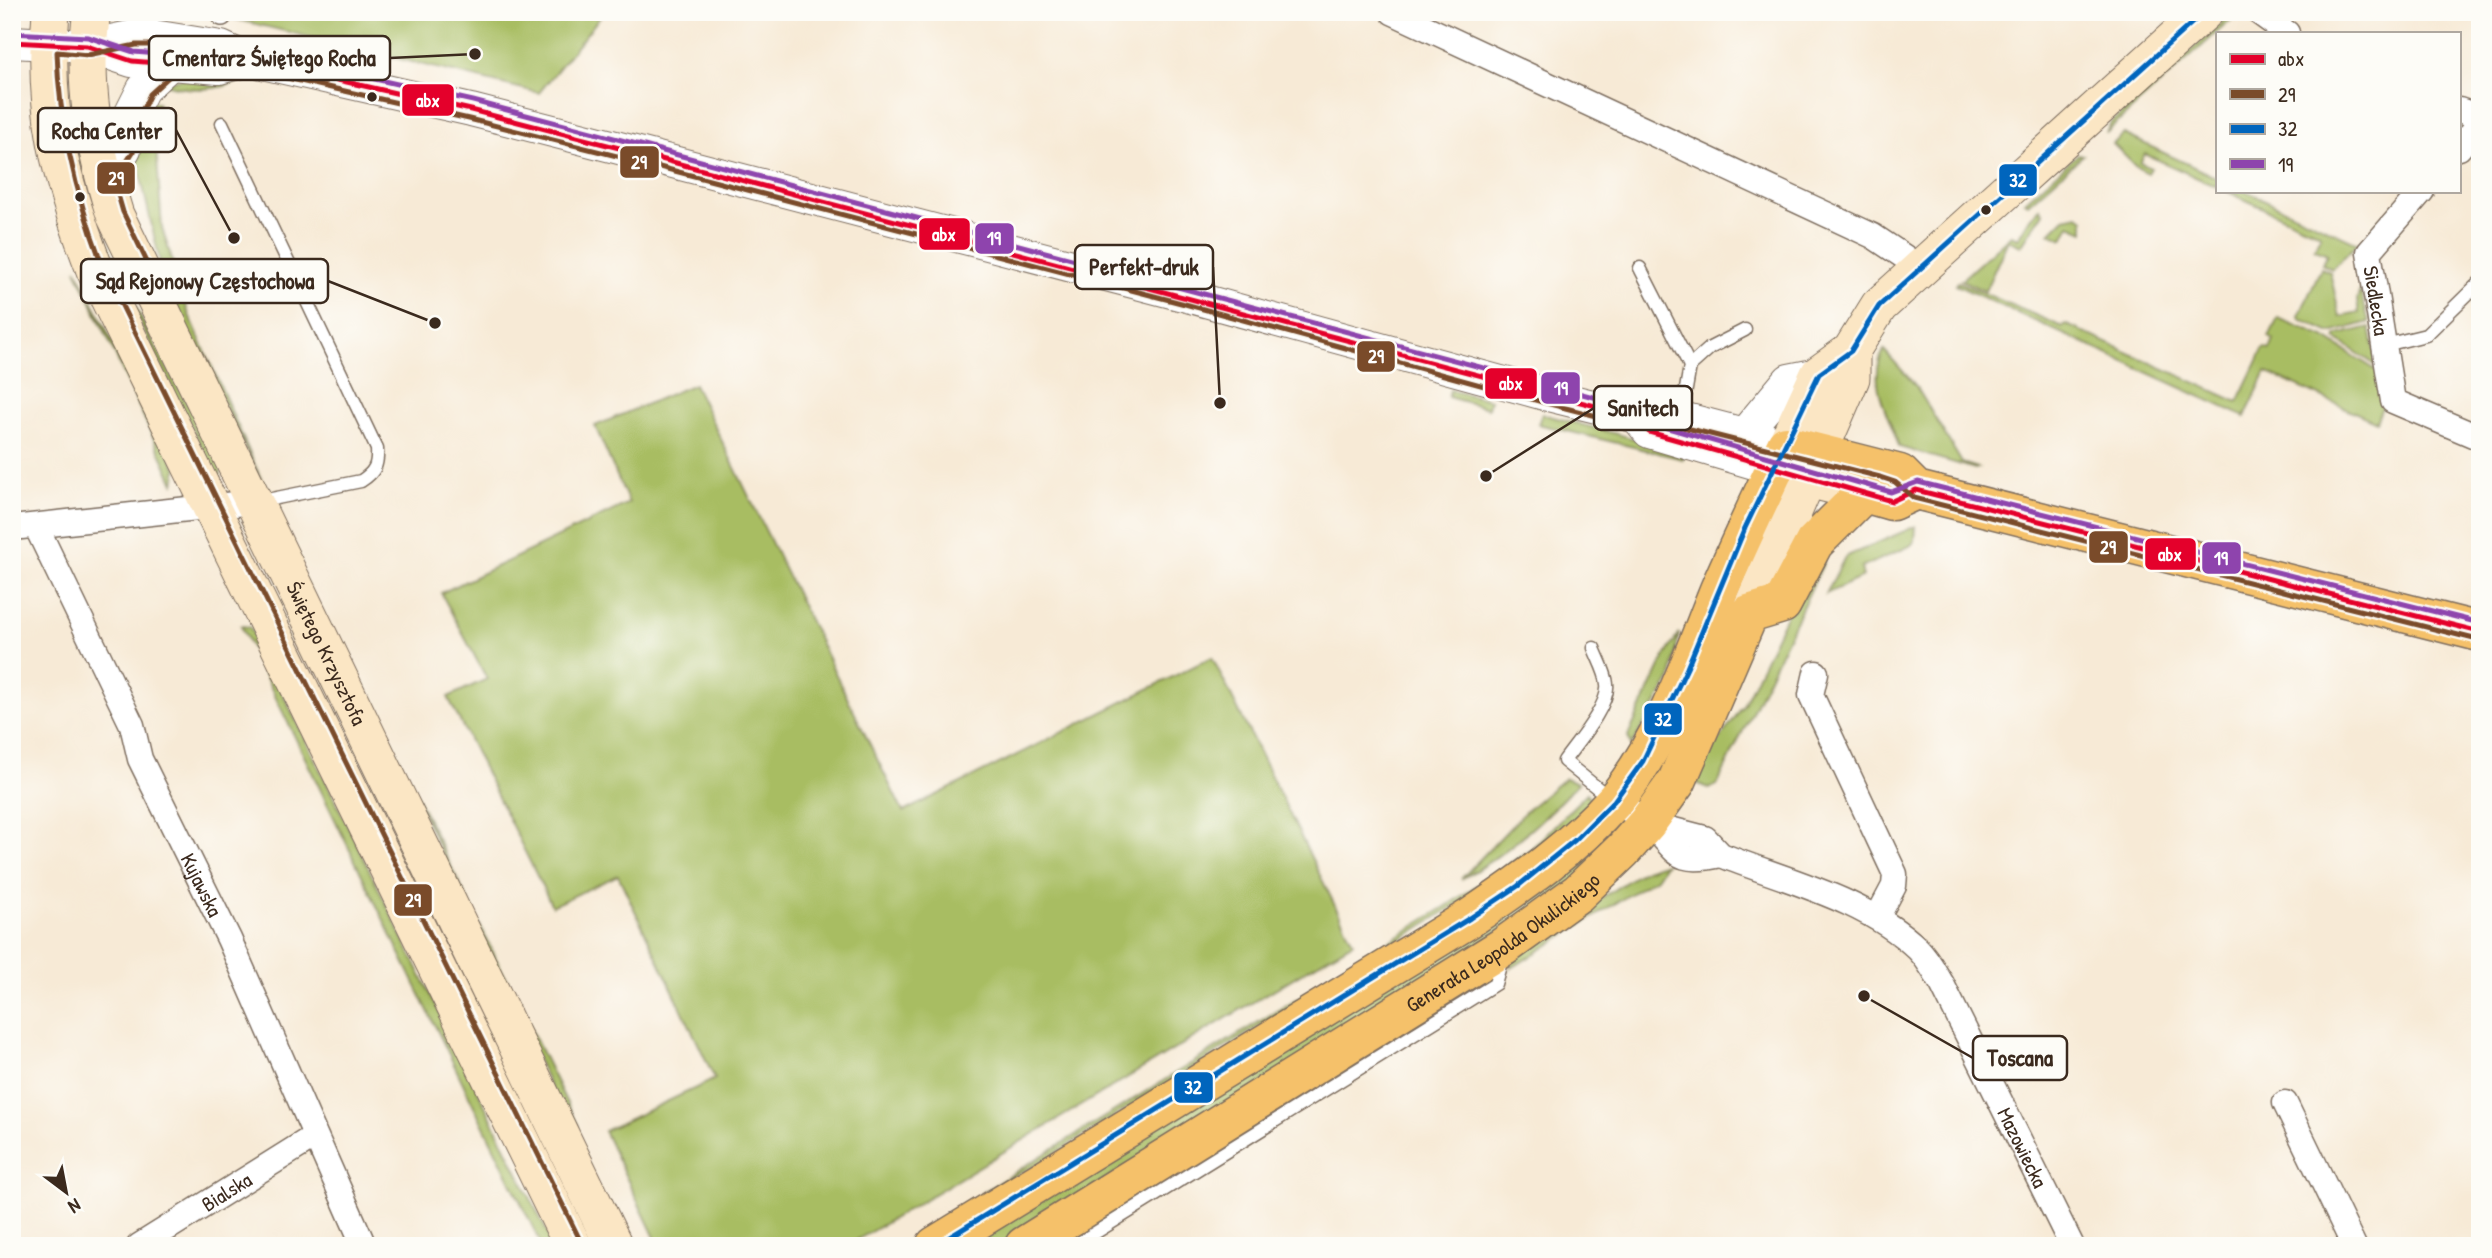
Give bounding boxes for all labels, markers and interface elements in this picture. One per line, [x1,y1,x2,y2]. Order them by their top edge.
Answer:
legend [2216,32,2460,192]
callout: Cmentarz Świętego Rocha [149,36,390,80]
text: Cmentarz Świętego Rocha [162,42,376,74]
text: abx [2278,44,2304,73]
text: 29 [2278,80,2296,109]
line badge: abx [401,83,455,117]
text: abx [416,87,440,113]
unlabelled marker [365,90,379,104]
callout: Rocha Center [38,108,176,152]
text: 32 [2278,114,2297,143]
text: Rocha Center [52,115,162,146]
line badge: 29 [619,145,660,179]
text: 29 [631,149,647,175]
text: 19 [2278,150,2294,179]
line badge: 29 [96,161,136,195]
line badge: 32 [1998,163,2038,197]
text: 29 [108,165,124,191]
text: 32 [2009,167,2027,193]
unlabelled marker [73,190,87,204]
unlabelled marker [1979,203,1993,217]
line badge: abx [918,217,971,251]
text: abx [932,221,956,247]
line badge: 19 [974,222,1015,255]
text: 19 [987,225,1001,251]
callout: Perfekt-druk [1075,245,1213,289]
text: Perfekt-druk [1089,251,1199,282]
callout: Sąd Rejonowy Częstochowa [81,259,328,303]
street label: Siedlecka [2357,264,2397,337]
text: Sąd Rejonowy Częstochowa [96,265,314,297]
line badge: 29 [1356,340,1396,373]
text: 29 [1368,343,1384,369]
line badge: abx [1484,367,1538,400]
text: abx [1499,370,1523,396]
line badge: 19 [1540,371,1581,405]
text: 19 [1554,375,1568,401]
callout: Sanitech [1594,386,1692,430]
text: Sanitech [1608,392,1679,423]
line badge: 29 [2088,530,2129,564]
text: 29 [2100,534,2116,560]
line badge: abx [2144,537,2197,571]
text: abx [2158,541,2182,567]
line badge: 19 [2201,541,2242,575]
text: 19 [2214,545,2228,571]
street label: Świętego Krzysztofa [280,577,374,730]
line badge: 32 [1643,702,1683,736]
text: 32 [1654,706,1672,732]
street label: Kujawska [174,848,230,921]
street label: Generała Leopolda Okulickiego [1400,865,1606,1019]
line badge: 29 [393,883,433,917]
text: 29 [405,887,421,913]
callout: Toscana [1973,1036,2067,1080]
text: Toscana [1986,1042,2053,1073]
line badge: 32 [1173,1071,1214,1104]
text: 32 [1184,1074,1202,1100]
street label: Mazowiecka [1991,1102,2055,1192]
north arrow [32,1156,102,1226]
street label: Bialska [196,1165,257,1218]
text: N [64,1193,86,1220]

